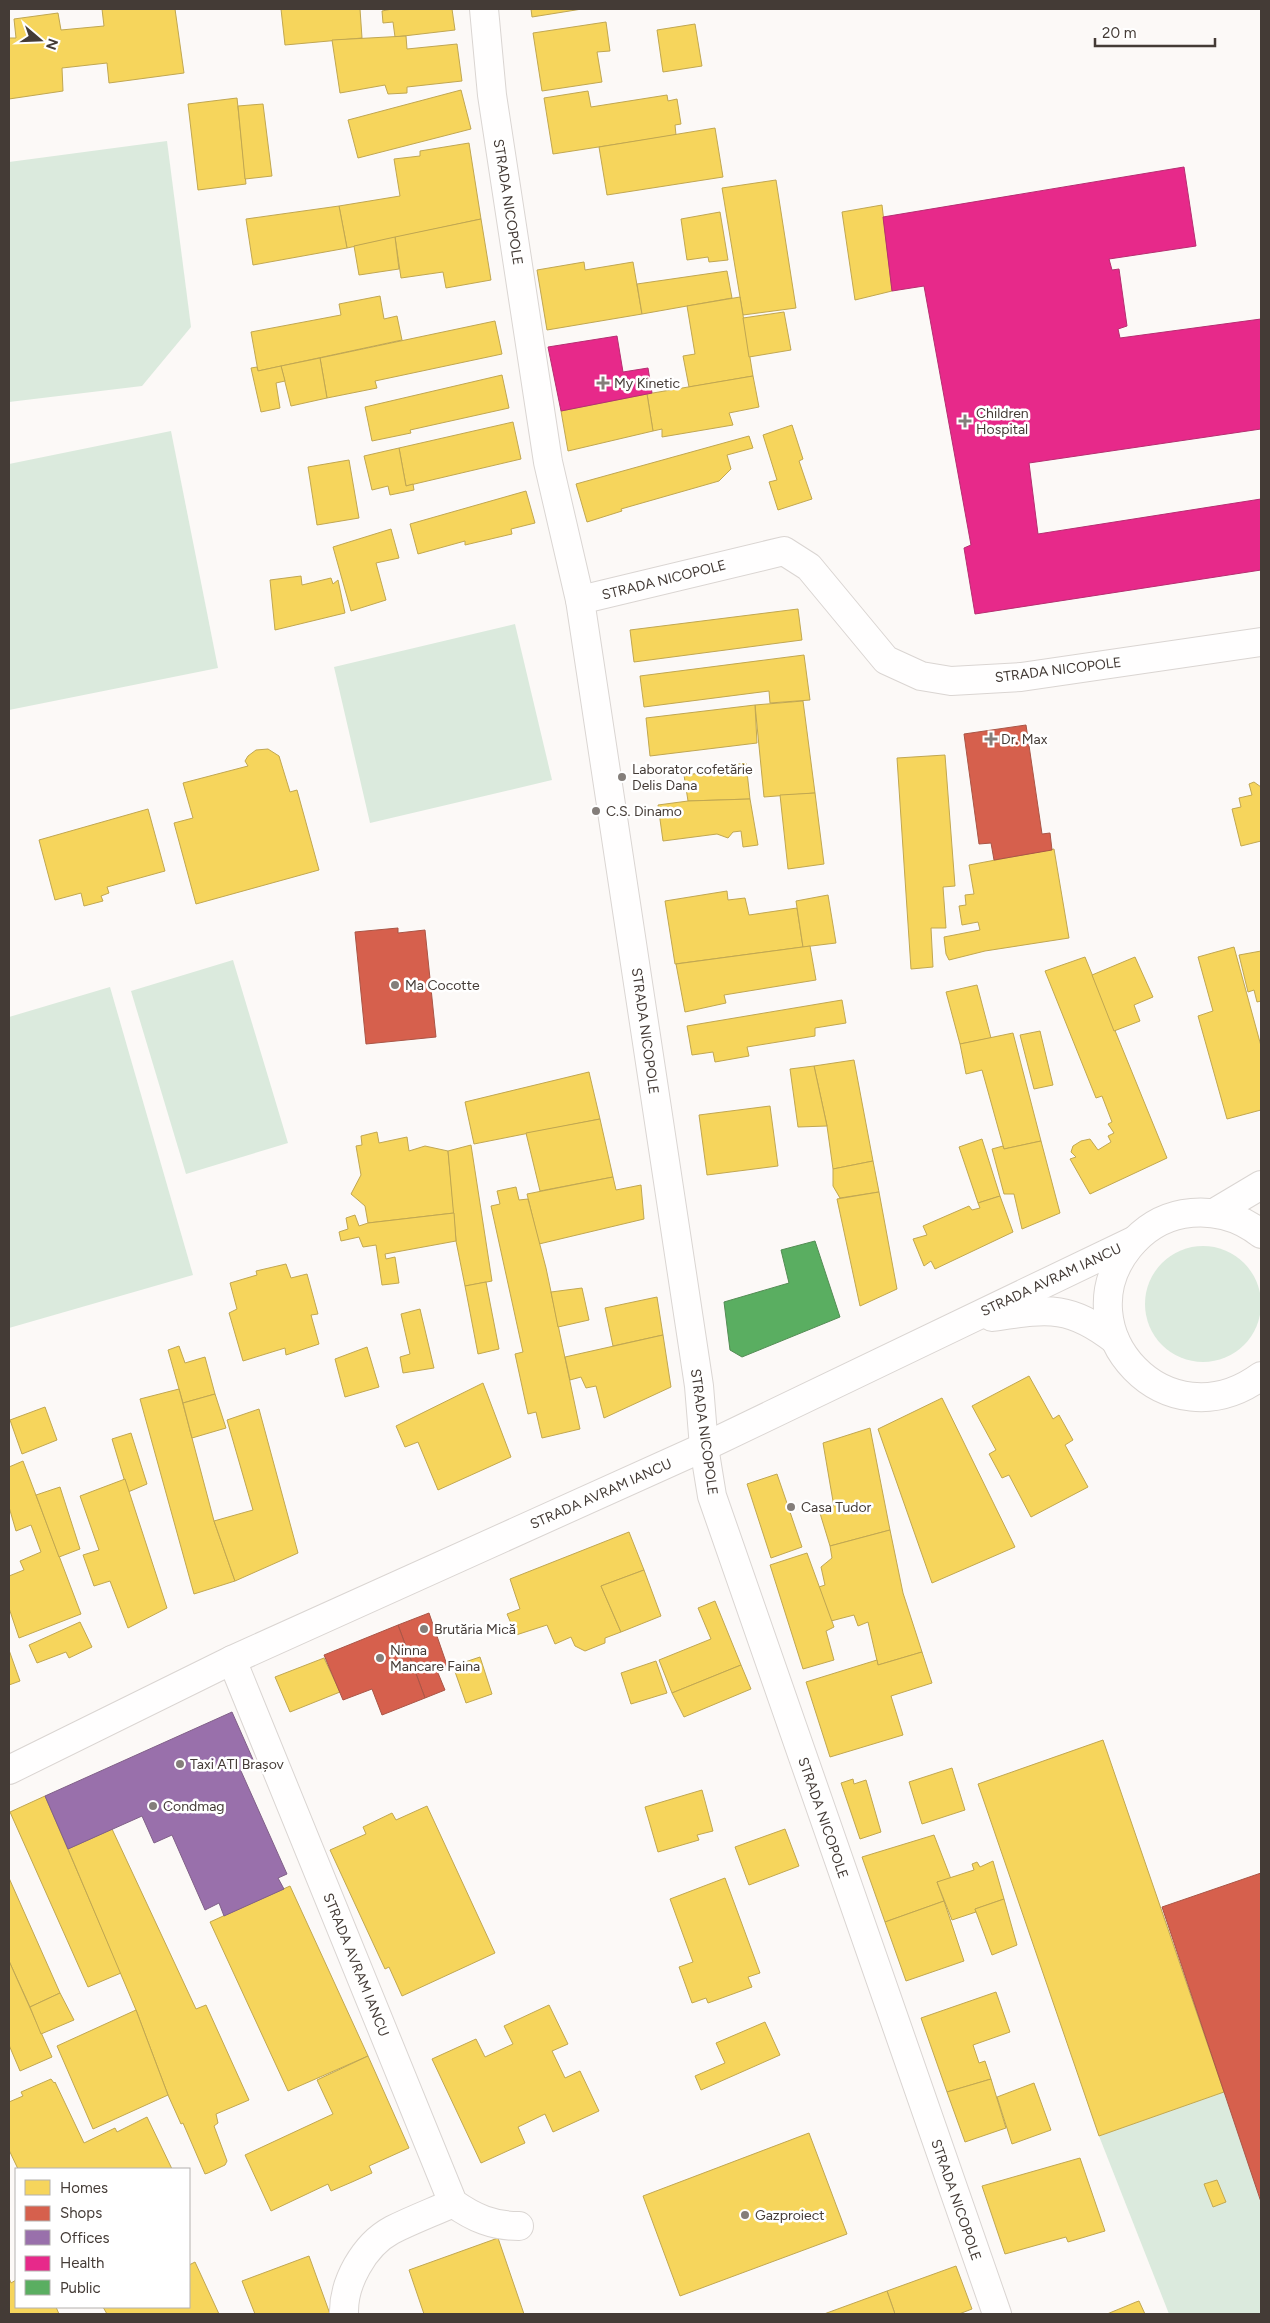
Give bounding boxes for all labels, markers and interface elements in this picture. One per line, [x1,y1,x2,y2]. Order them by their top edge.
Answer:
north arrow [15,15,65,65]
scale bar [1095,15,1215,47]
text: 20 m [1102,24,1136,42]
text: N [42,36,62,52]
street label: STRADA NICOPOLE [490,138,526,266]
place label: My Kinetic [614,375,680,392]
marker: My Kinetic [596,376,610,390]
place label: Children Hospital [976,405,1029,438]
marker: Children Hospital [958,414,972,428]
street label: STRADA NICOPOLE [600,556,728,604]
street label: STRADA NICOPOLE [994,654,1122,686]
place label: Dr. Max [1001,731,1048,748]
marker: Dr. Max [985,733,997,745]
place label: Laborator cofetărie Delis Dana [632,761,753,794]
marker: Laborator cofetărie Delis Dana [616,771,628,783]
place label: C.S. Dinamo [606,803,682,820]
marker: C.S. Dinamo [590,805,602,817]
street label: STRADA NICOPOLE [628,967,662,1095]
place label: Ma Cocotte [405,977,480,994]
marker: Ma Cocotte [389,979,401,991]
street label: STRADA AVRAM IANCU [978,1240,1124,1320]
street label: STRADA NICOPOLE [687,1368,721,1496]
street label: STRADA AVRAM IANCU [527,1455,675,1533]
place label: Casa Tudor [801,1499,872,1516]
marker: Casa Tudor [785,1501,797,1513]
place label: Brutăria Mică [434,1621,516,1638]
marker: Brutăria Mică [418,1623,430,1635]
place label: Ninna Mancare Faina [390,1642,480,1675]
marker: Ninna Mancare Faina [374,1652,386,1664]
street label: STRADA NICOPOLE [794,1755,852,1881]
place label: Taxi ATI Brașov [190,1756,285,1773]
marker: Taxi ATI Brașov [174,1758,186,1770]
place label: Condmag [163,1798,225,1815]
marker: Condmag [147,1800,159,1812]
street label: STRADA AVRAM IANCU [319,1891,393,2039]
street label: STRADA NICOPOLE [927,2137,985,2263]
legend [15,2168,190,2308]
text: Homes [60,2179,108,2197]
text: Shops [60,2204,102,2222]
place label: Gazproiect [755,2207,825,2224]
marker: Gazproiect [739,2209,751,2221]
text: Offices [60,2229,110,2247]
text: Health [60,2254,104,2272]
text: Public [60,2279,101,2297]

